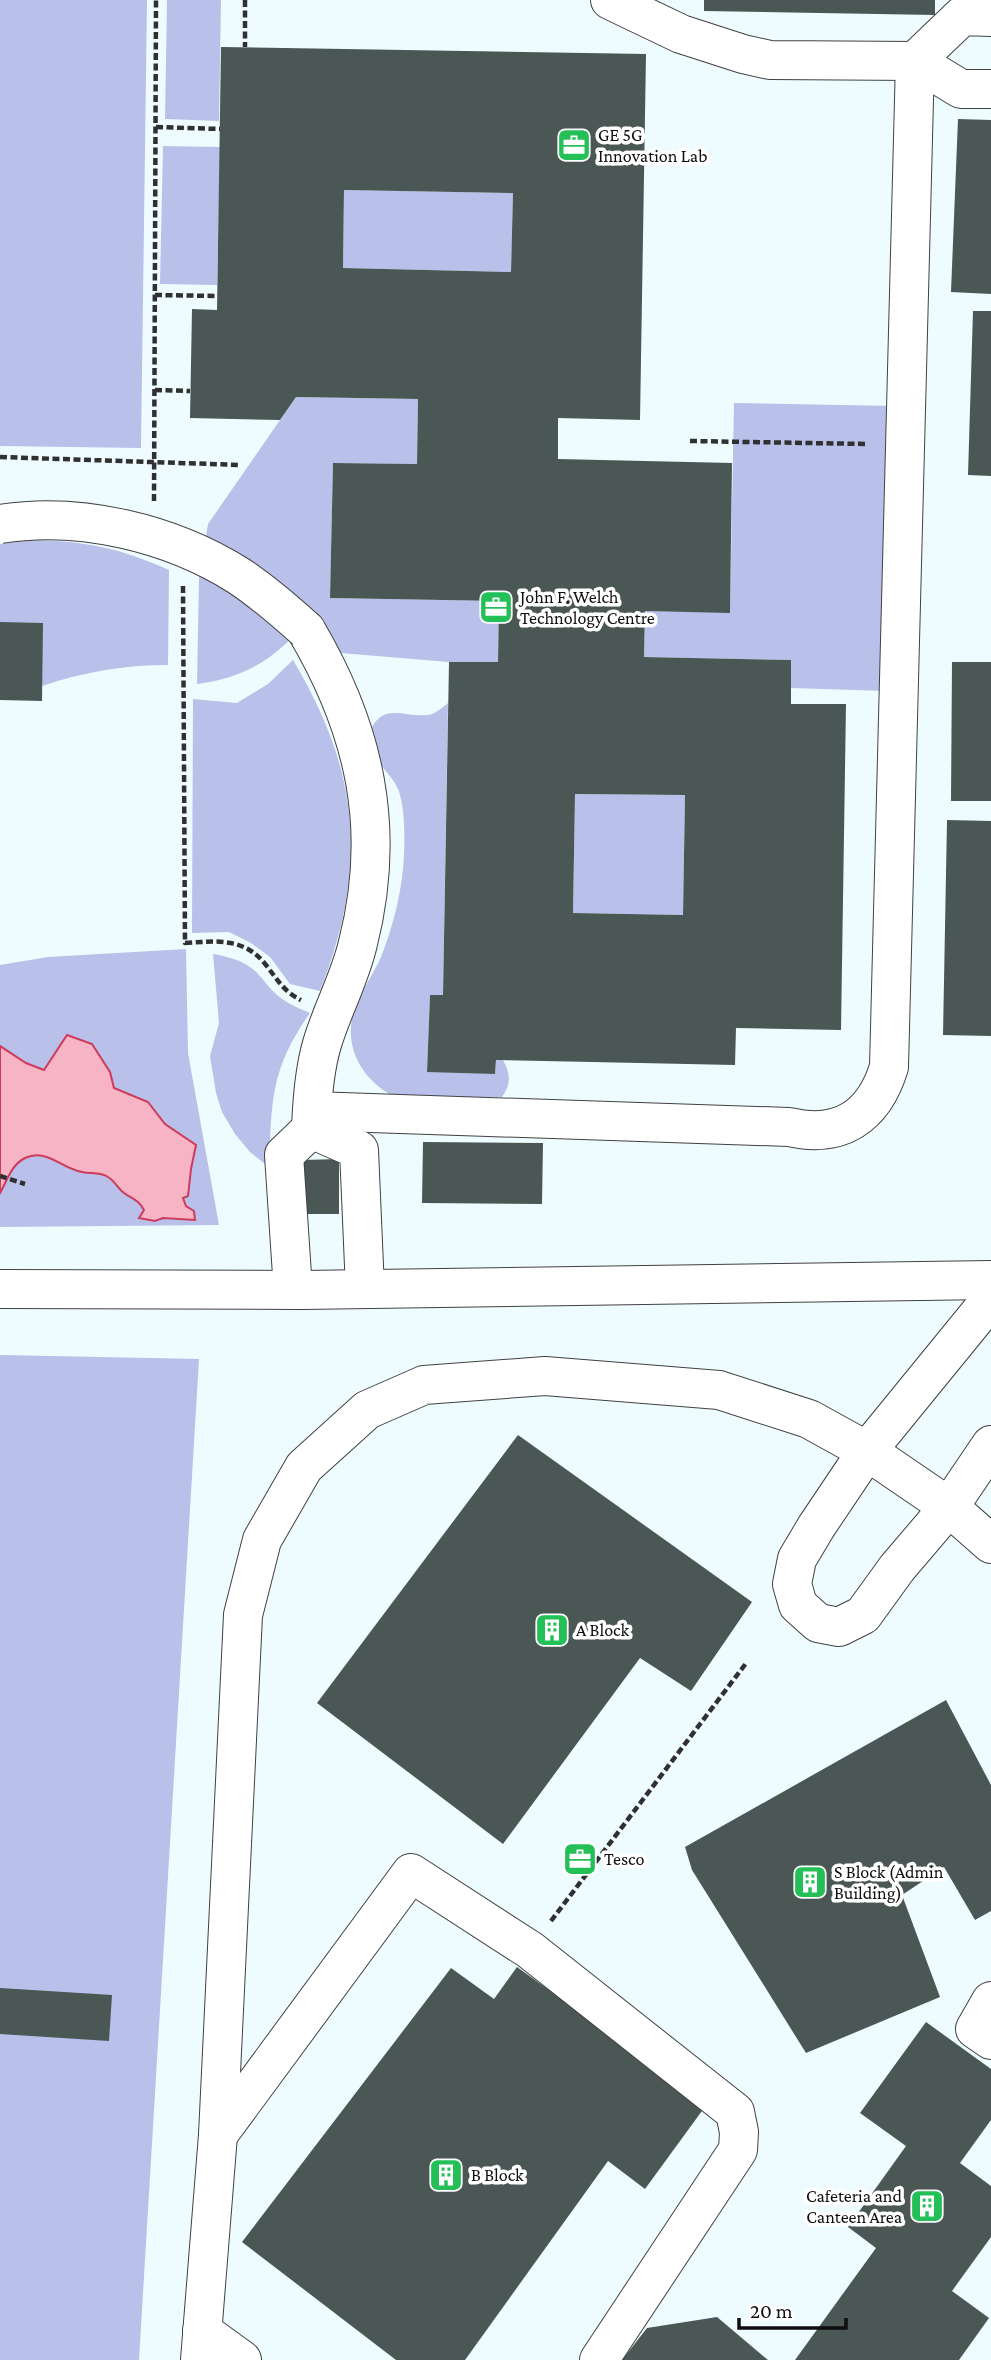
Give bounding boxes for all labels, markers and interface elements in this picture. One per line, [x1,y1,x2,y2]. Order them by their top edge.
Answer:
place label: GE 5G Innovation Lab [598,125,707,166]
office icon: GE 5G Innovation Lab [555,126,593,164]
place label: John F. Welch Technology Centre [518,587,655,628]
office icon: John F. Welch Technology Centre [477,588,515,626]
building icon: A Block [533,1611,571,1649]
place label: A Block [576,1620,629,1640]
office icon: Tesco [561,1840,599,1878]
place label: Tesco [604,1849,644,1869]
place label: S Block (Admin Building) [834,1862,944,1904]
building icon: S Block (Admin Building) [791,1863,829,1901]
building icon: B Block [427,2156,465,2194]
place label: B Block [471,2165,524,2185]
place label: Cafeteria and Canteen Area [806,2186,903,2227]
building icon: Cafeteria and Canteen Area [908,2187,946,2225]
scale bar [739,2286,846,2330]
text: 20 m [750,2299,793,2323]

